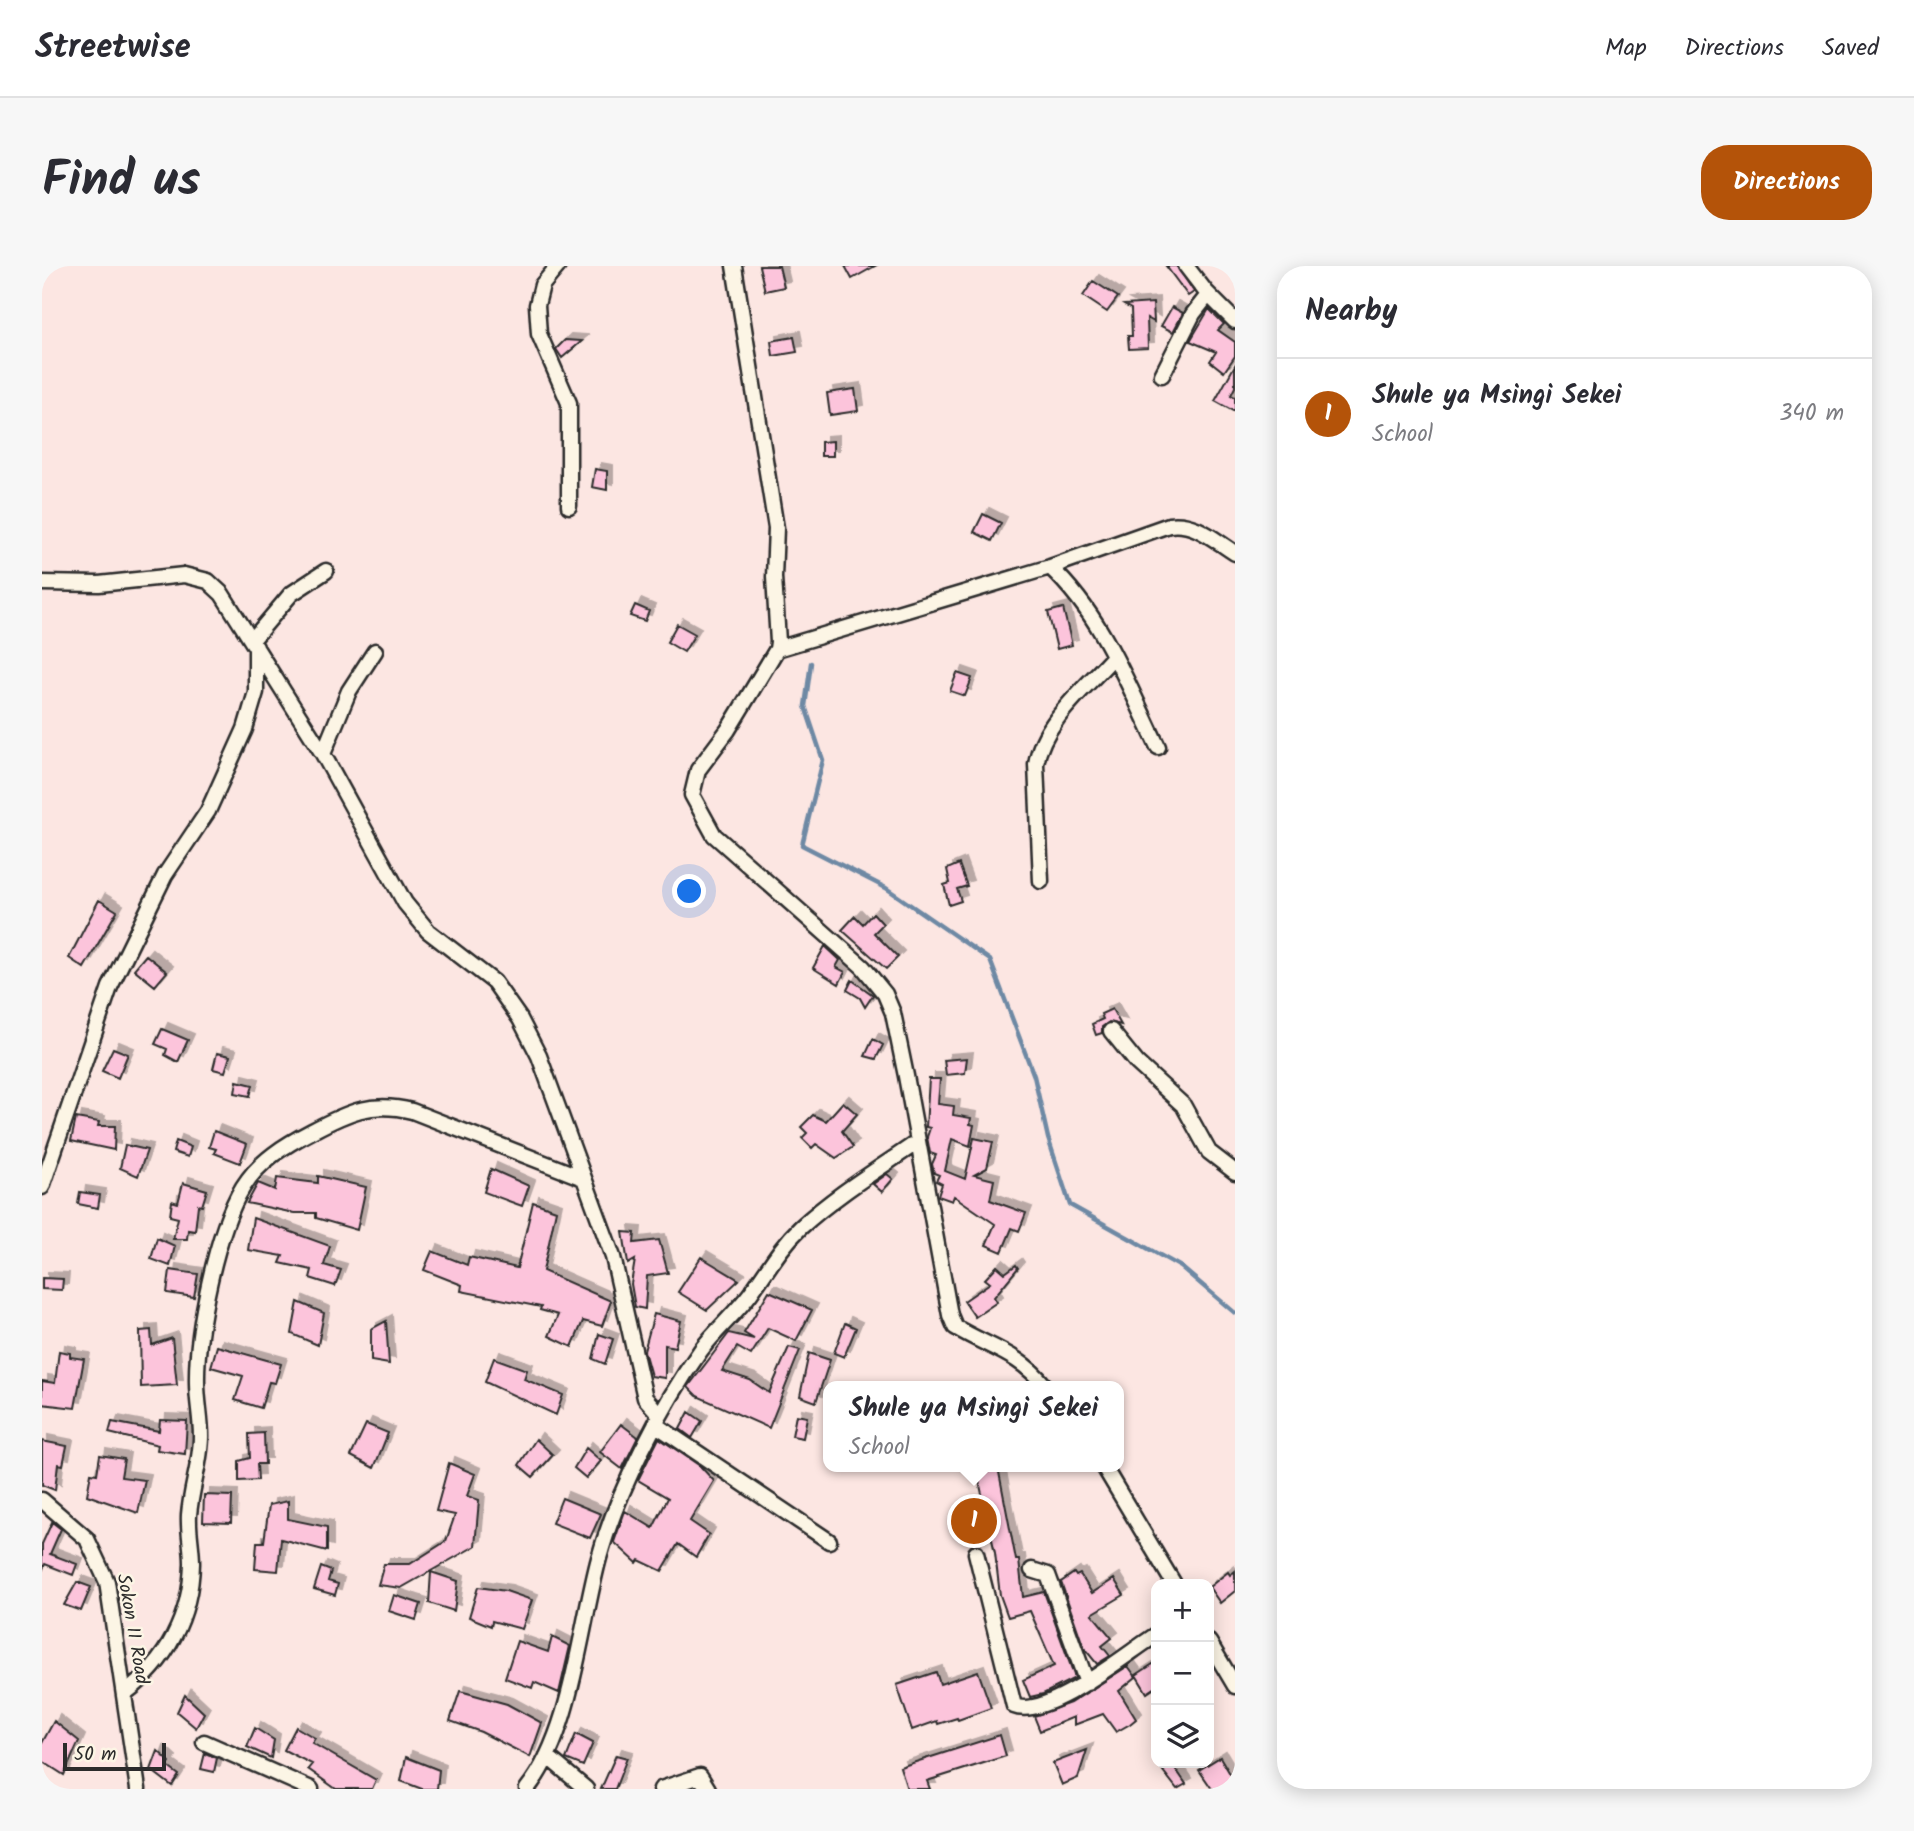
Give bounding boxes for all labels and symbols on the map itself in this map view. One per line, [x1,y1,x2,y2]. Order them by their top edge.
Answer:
your location [672,874,706,908]
pin: 1 [951,1495,997,1547]
street label: Sokon II Road [108,1572,157,1687]
scale bar [63,1740,166,1772]

